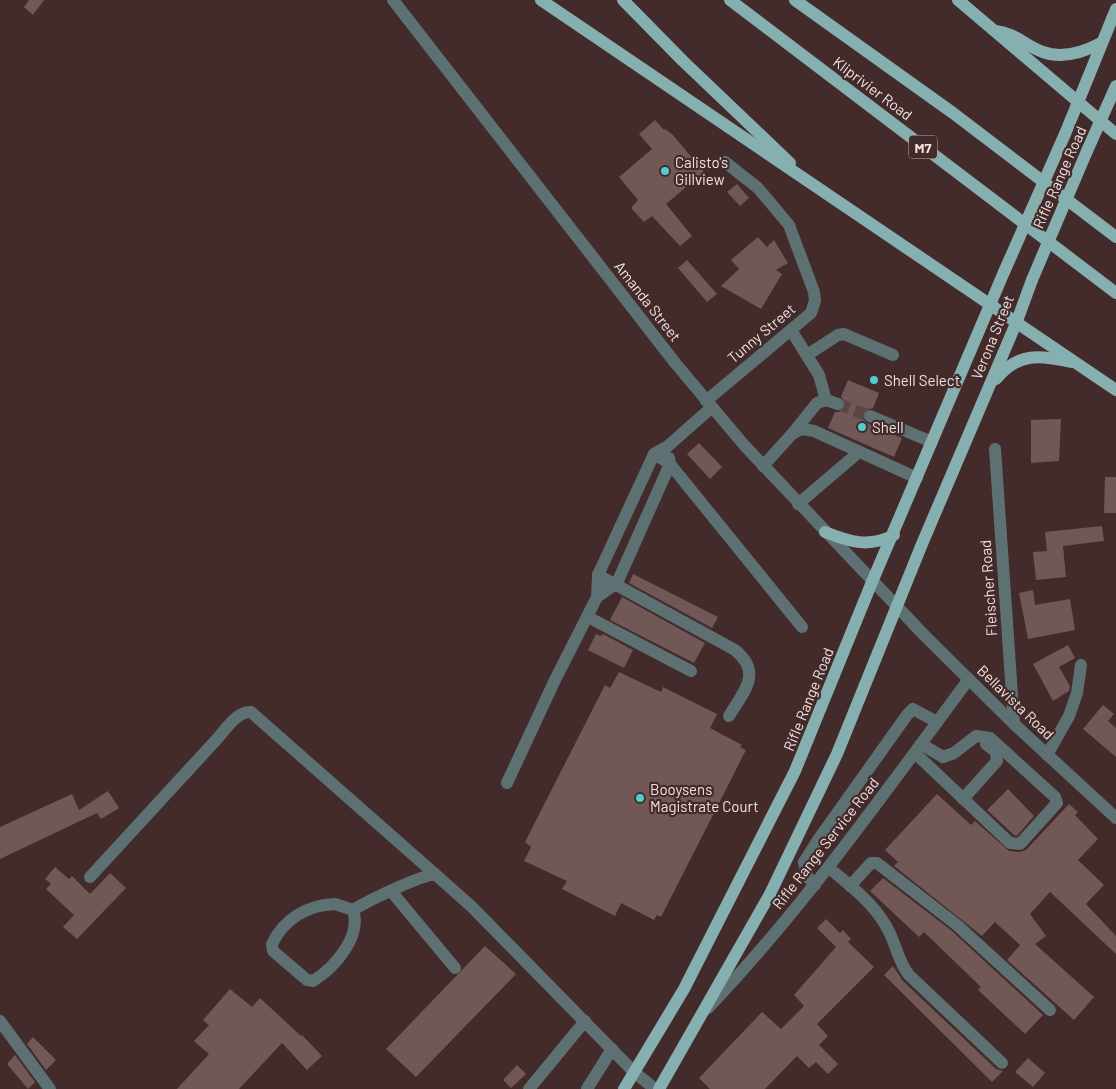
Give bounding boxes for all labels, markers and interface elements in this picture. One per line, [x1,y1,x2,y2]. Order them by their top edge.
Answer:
street label: Kliprivier Road [830,52,916,124]
street label: Rifle Range Road [1028,123,1090,231]
road number: M7 [909,136,937,158]
place label: Calisto's Gillview [675,153,728,188]
marker: Calisto's Gillview [659,165,671,177]
street label: Amanda Street [611,257,685,345]
street label: Verona Street [967,292,1017,382]
street label: Tunny Street [723,299,799,367]
place label: Shell Select [884,371,960,389]
marker: Shell Select [868,374,880,386]
place label: Shell [872,418,904,436]
marker: Shell [856,421,868,433]
street label: Fleischer Road [976,539,1000,637]
street label: Rifle Range Road [779,645,837,753]
street label: Bellavista Road [974,661,1058,743]
street label: Rifle Range Service Road [768,774,882,912]
place label: Booysens Magistrate Court [650,780,759,815]
marker: Booysens Magistrate Court [634,792,646,804]

